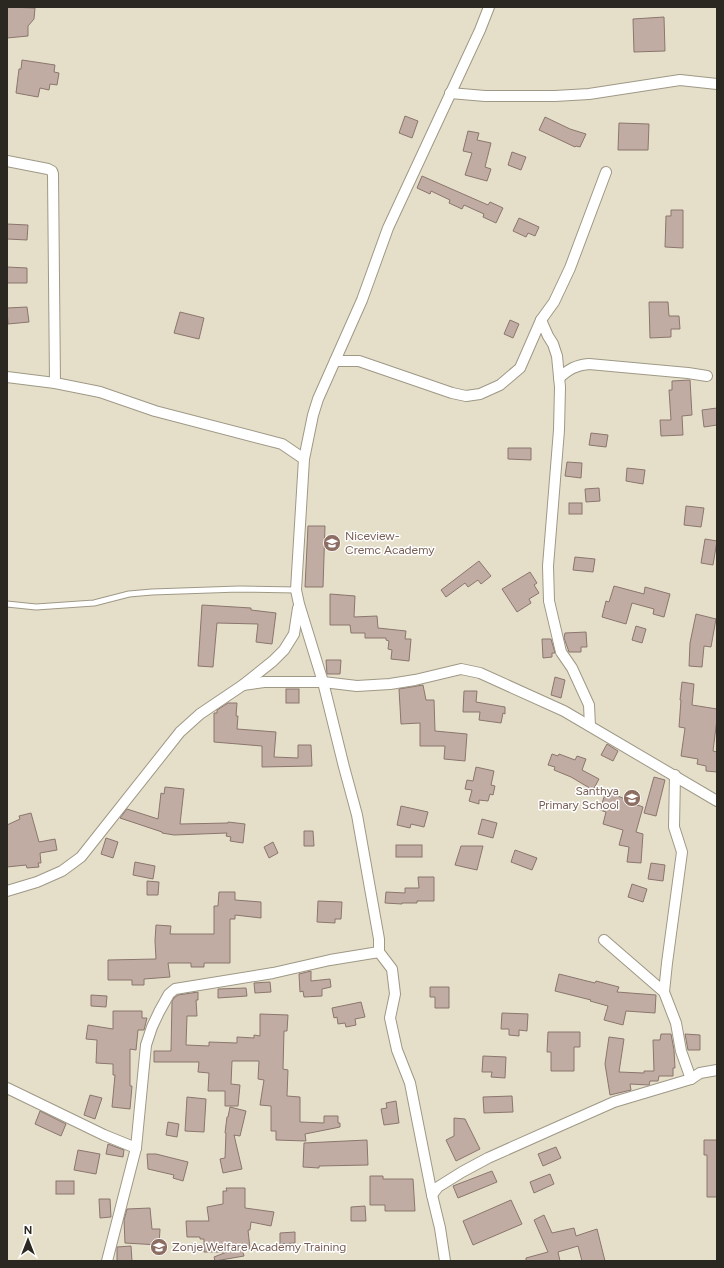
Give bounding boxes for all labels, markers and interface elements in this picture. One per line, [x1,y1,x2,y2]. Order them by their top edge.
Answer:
place label: Niceview- Cremc Academy [345,529,435,557]
school or university icon: Niceview- Cremc Academy [322,533,342,553]
place label: Santhya Primary School [538,784,619,812]
school or university icon: Santhya Primary School [622,788,642,808]
north arrow [8,1220,48,1260]
text: N [24,1224,32,1237]
school or university icon: Zonje Welfare Academy Training [149,1237,169,1257]
place label: Zonje Welfare Academy Training [172,1240,346,1254]

